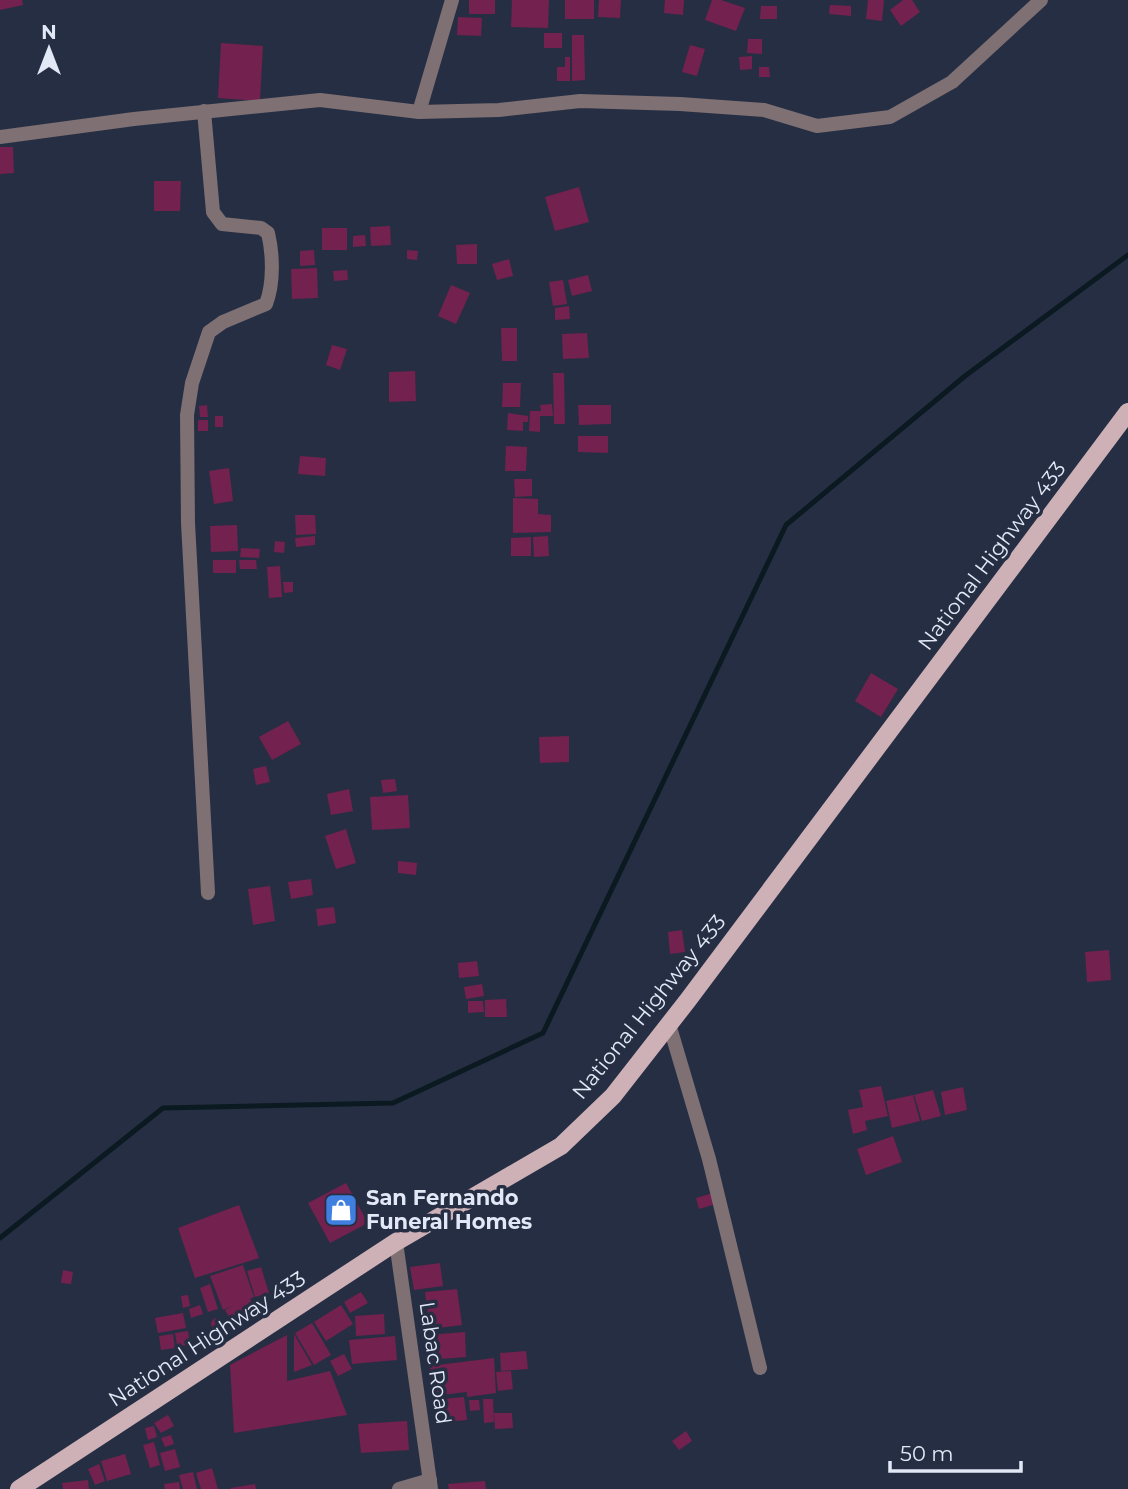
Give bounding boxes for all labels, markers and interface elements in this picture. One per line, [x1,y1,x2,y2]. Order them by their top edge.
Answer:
north arrow [14,14,84,84]
text: N [41,21,57,44]
street label: National Highway 433 [912,456,1071,655]
street label: National Highway 433 [567,910,731,1104]
place label: San Fernando Funeral Homes [366,1185,532,1234]
shop icon: San Fernando Funeral Homes [322,1191,360,1229]
street label: National Highway 433 [104,1266,310,1412]
street label: Labac Road [415,1300,456,1426]
scale bar [890,1430,1021,1474]
text: 50 m [900,1441,954,1466]

